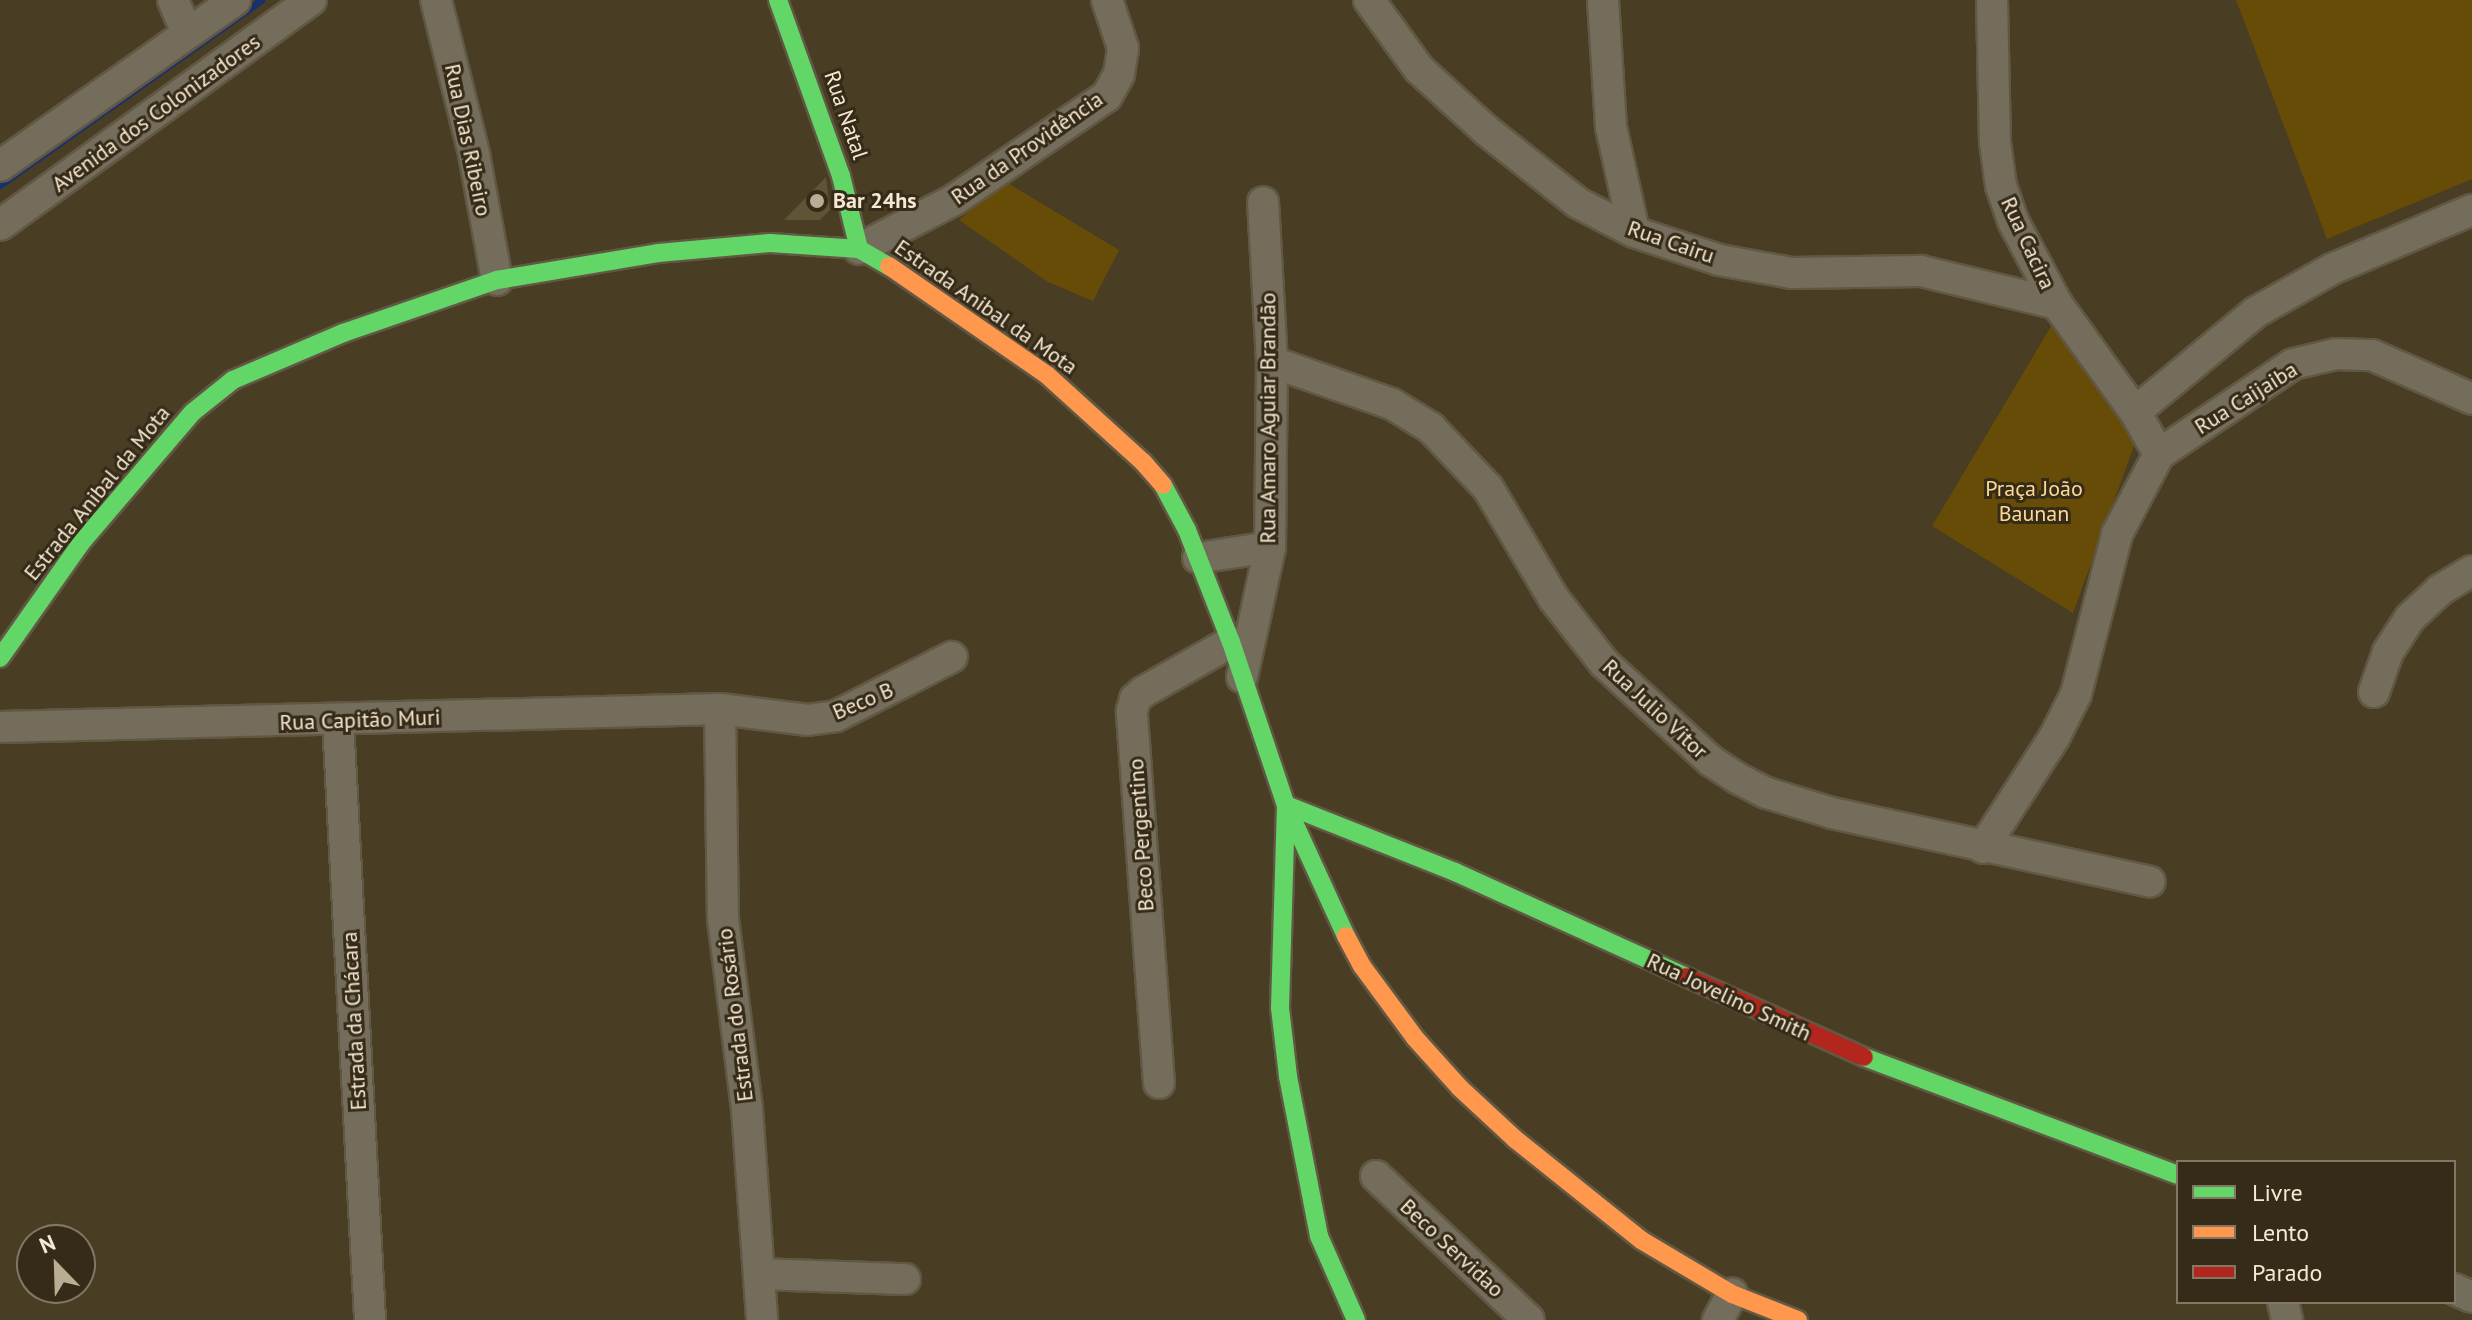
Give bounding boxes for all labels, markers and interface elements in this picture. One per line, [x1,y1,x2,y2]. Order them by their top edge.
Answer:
street label: Avenida dos Colonizadores [47,29,265,197]
street label: Rua Dias Ribeiro [439,61,497,219]
street label: Rua Natal [819,67,873,163]
street label: Rua da Providência [946,86,1108,210]
place label: Bar 24hs [833,188,916,214]
marker: Bar 24hs [808,192,826,210]
street label: Rua Cacira [1995,193,2061,293]
street label: Rua Cairu [1624,215,1718,269]
street label: Estrada Anibal da Mota [889,234,1083,380]
street label: Rua Amaro Aguiar Brandão [1255,292,1281,544]
street label: Rua Caijaiba [2190,356,2302,440]
street label: Estrada Anibal da Mota [18,400,176,586]
park label: Praça João Baunan [1985,475,2083,526]
street label: Rua Julio Vitor [1597,653,1713,765]
street label: Beco B [829,676,897,726]
street label: Rua Capitão Muri [279,704,441,736]
street label: Beco Pergentino [1122,758,1160,912]
street label: Estrada do Rosário [711,927,759,1103]
street label: Estrada da Chácara [336,931,372,1111]
street label: Rua Jovelino Smith [1643,947,1815,1047]
legend [2176,1160,2456,1304]
text: Livre [2252,1177,2303,1208]
street label: Beco Servidao [1395,1193,1509,1303]
text: Lento [2252,1217,2309,1248]
north arrow [16,1224,96,1304]
text: N [35,1228,60,1259]
text: Parado [2252,1257,2322,1288]

